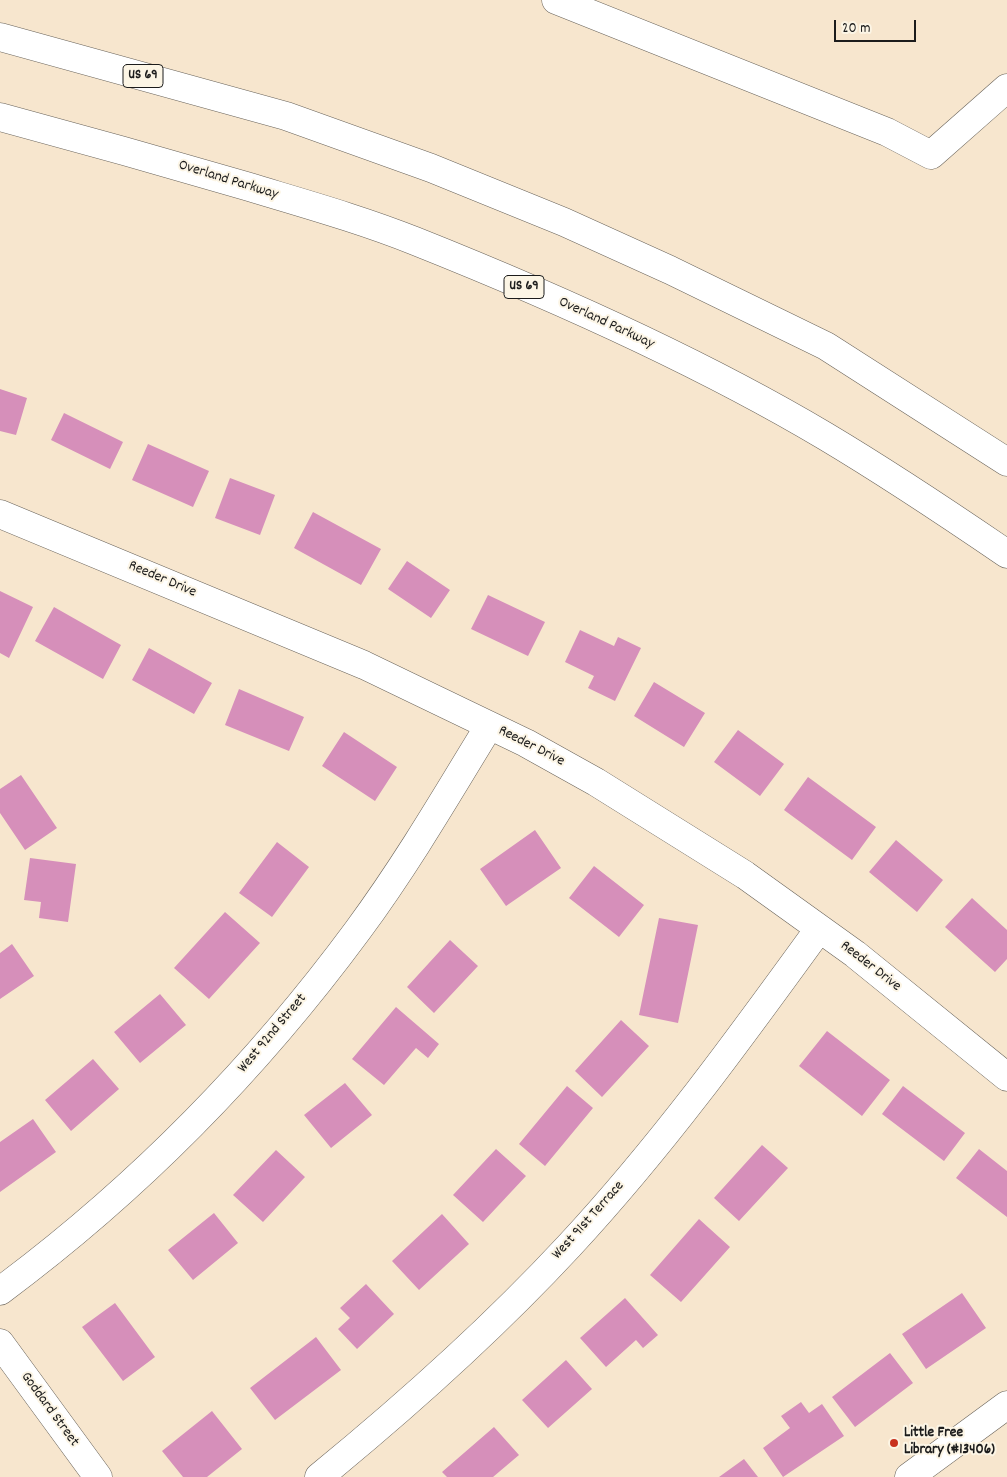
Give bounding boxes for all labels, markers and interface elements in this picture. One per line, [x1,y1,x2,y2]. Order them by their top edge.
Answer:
scale bar [837,10,920,42]
text: 20 m [842,18,870,40]
road number: US 69 [123,64,163,88]
street label: Overland Parkway [176,157,280,205]
road number: US 69 [504,276,544,298]
street label: Overland Parkway [555,294,657,354]
street label: Reeder Drive [125,558,199,602]
street label: Reeder Drive [495,723,567,771]
street label: Reeder Drive [836,938,904,996]
street label: West 92nd Street [235,991,311,1077]
street label: West 91st Terrace [549,1178,629,1264]
street label: Goddard Street [16,1369,82,1451]
place label: Little Free Library (#13406) [904,1425,995,1460]
marker: Little Free Library (#13406) [888,1437,900,1449]

